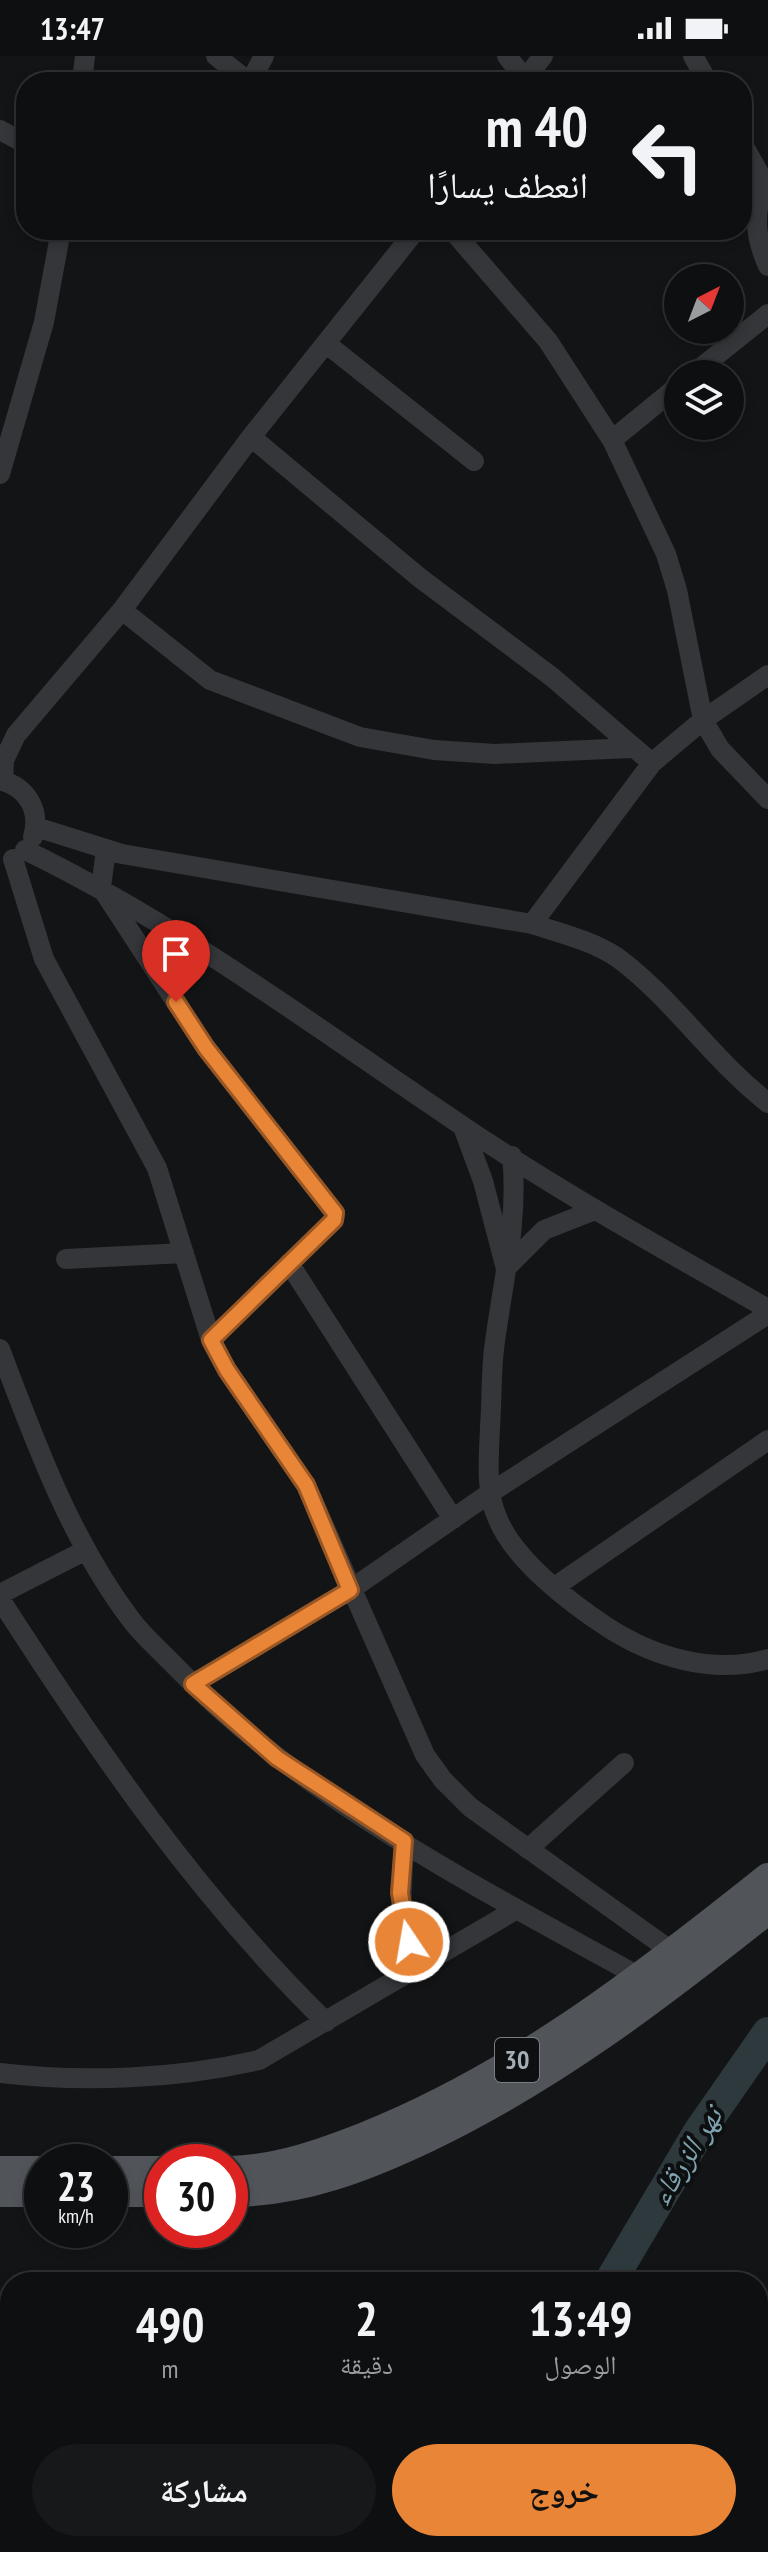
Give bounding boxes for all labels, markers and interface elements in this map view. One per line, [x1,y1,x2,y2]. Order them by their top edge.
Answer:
text: 13:47 [40,9,105,48]
text: 40 m [486,90,588,162]
icon: left [616,104,720,208]
text: انعطف يسارًا [427,161,588,208]
north arrow [664,264,744,344]
map controls [664,264,744,440]
button: layers [664,360,744,440]
pin [142,920,210,1002]
icon: arrive [154,932,198,976]
position arrow [367,1900,451,1984]
road number: 30 [495,2038,539,2082]
water label: نهر الزرقاء [639,2095,733,2212]
speed limit sign: 30 [144,2144,248,2248]
text: 23 [57,2160,95,2212]
text: km/h [58,2203,94,2229]
text: 2 [355,2287,378,2349]
text: 13:49 [529,2287,632,2349]
text: 490 [136,2293,204,2355]
text: دقيقة [340,2348,393,2381]
text: الوصول [545,2348,616,2381]
text: m [162,2352,179,2385]
button: مشاركة [32,2444,376,2536]
button: خروج [392,2444,736,2536]

